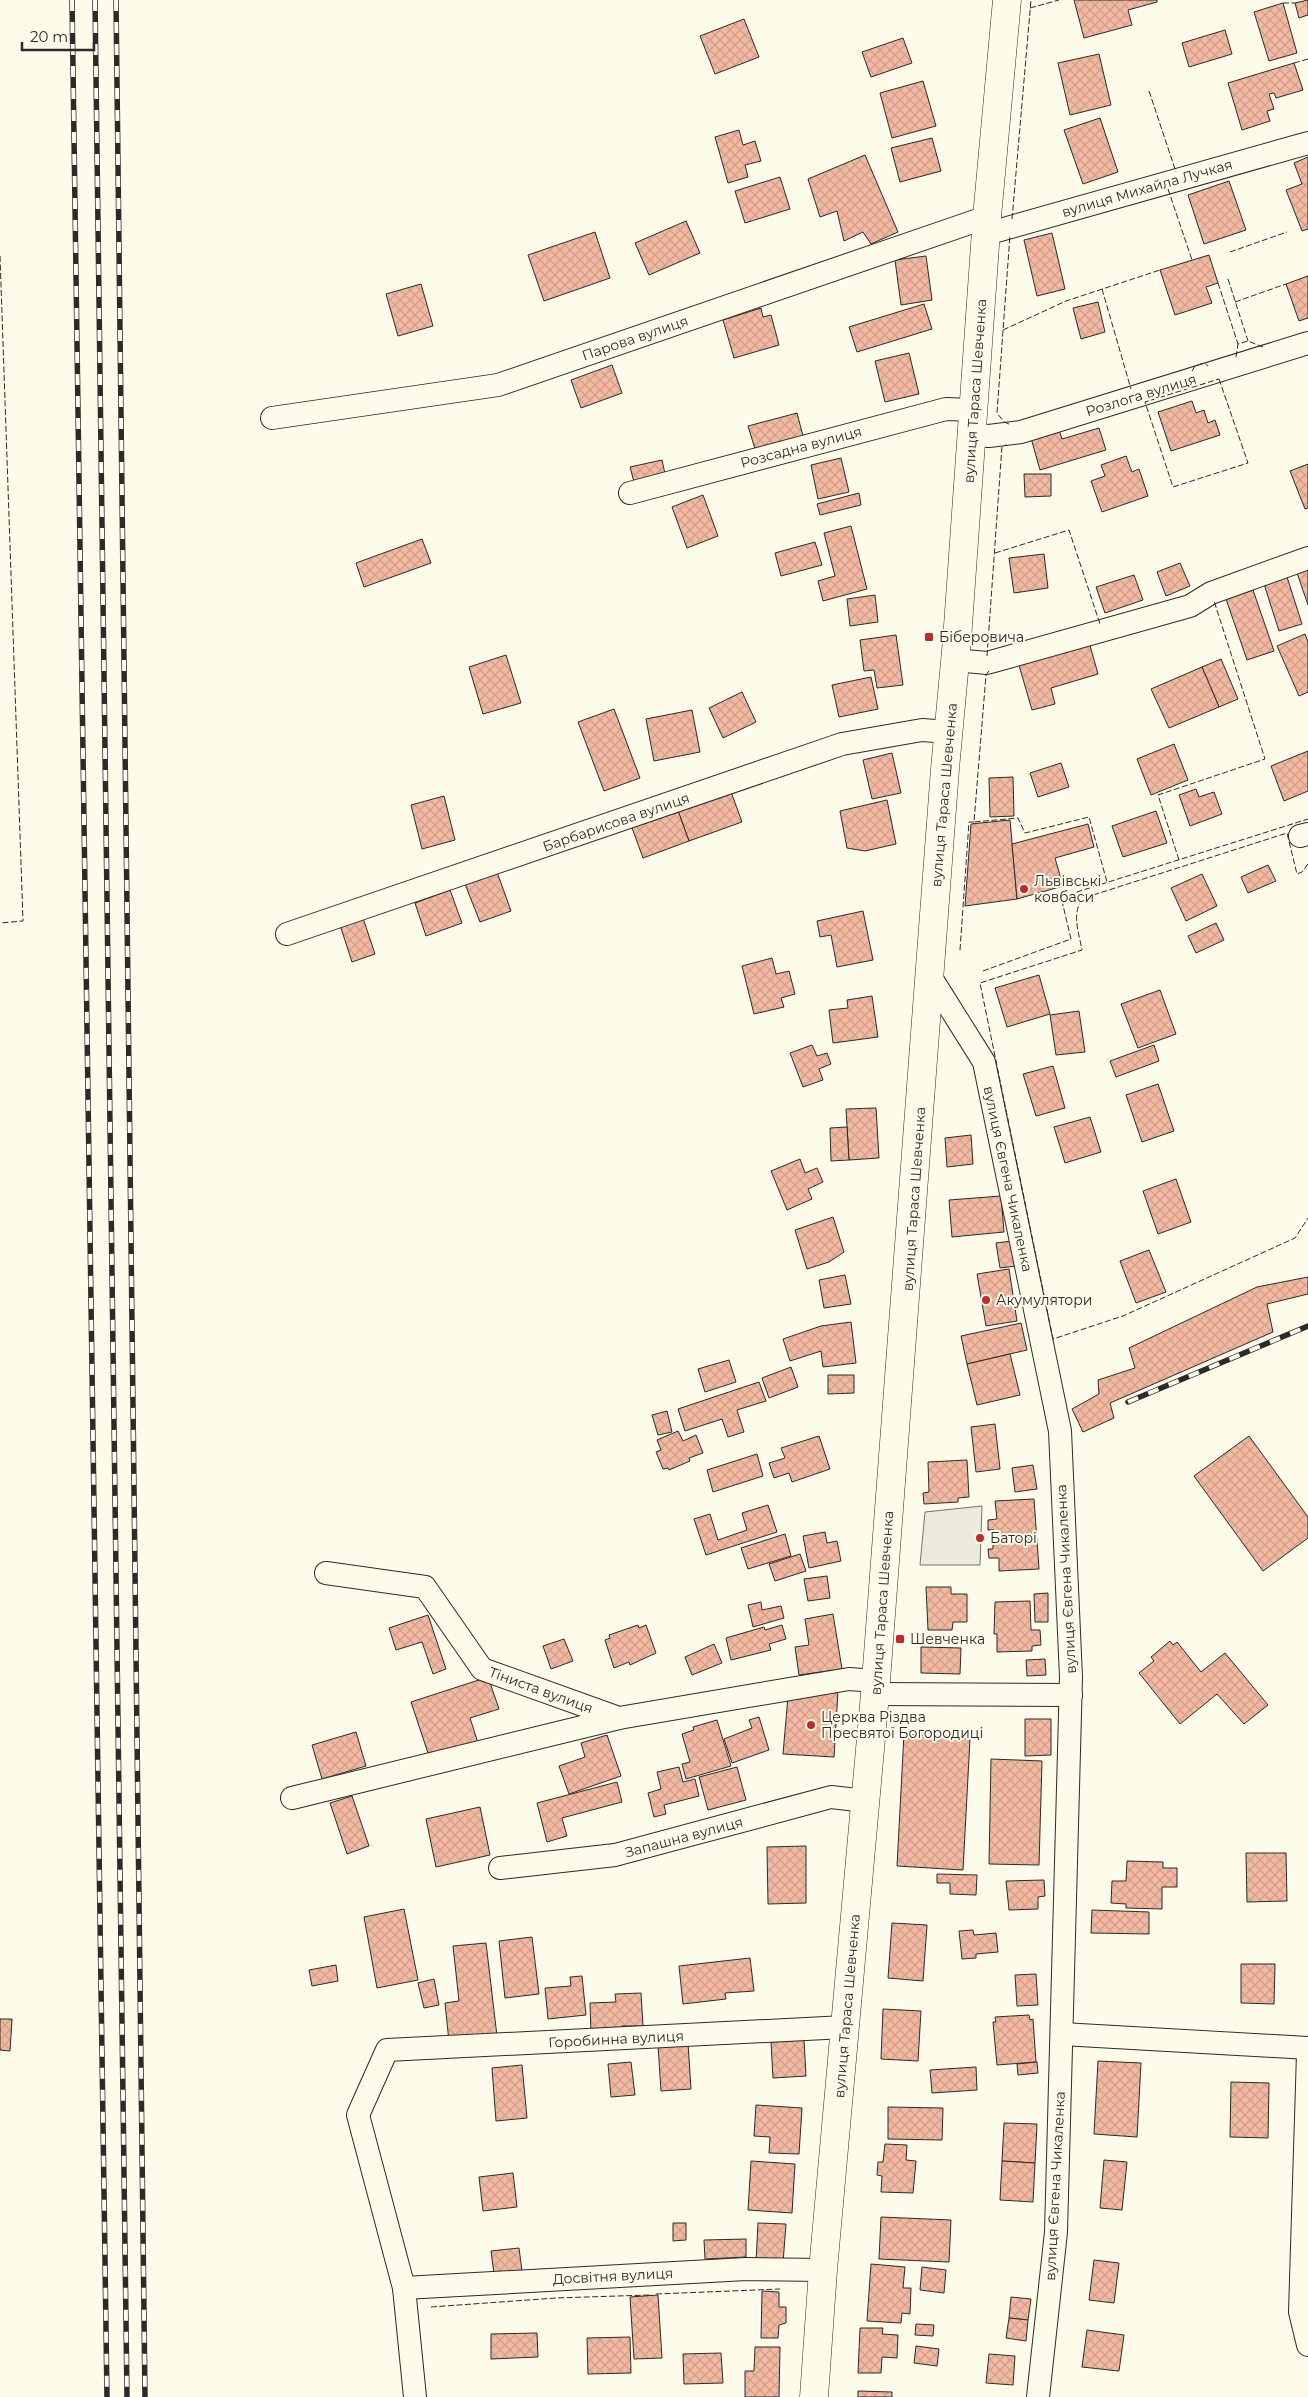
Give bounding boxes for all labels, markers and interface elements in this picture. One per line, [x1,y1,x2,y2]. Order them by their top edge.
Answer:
scale bar [22,20,95,52]
text: 20 m [30,27,68,46]
street label: вулиця Михайла Лучкая [1060,155,1234,221]
street label: вулиця Тараса Шевченка [960,298,990,484]
street label: Парова вулиця [580,311,690,365]
street label: Розлога вулиця [1083,370,1199,420]
street label: Розсадна вулиця [738,422,864,472]
place label: Біберовича [939,628,1024,646]
marker: Біберовича [923,631,935,643]
street label: вулиця Тараса Шевченка [927,702,961,888]
street label: Барбарисова вулиця [540,788,692,856]
place label: Львівські ковбаси [1034,872,1101,906]
marker: Львівські ковбаси [1018,883,1030,895]
street label: вулиця Євгена Чикаленка [979,1084,1037,1274]
street label: вулиця Тараса Шевченка [899,1106,929,1292]
place label: Акумулятори [996,1291,1092,1309]
marker: Акумулятори [980,1294,992,1306]
street label: вулиця Євгена Чикаленка [1052,1484,1080,1674]
street label: вулиця Тараса Шевченка [867,1510,897,1696]
place label: Баторі [990,1529,1037,1547]
marker: Баторі [974,1532,986,1544]
place label: Шевченка [910,1630,985,1648]
marker: Шевченка [894,1633,906,1645]
street label: Тіниста вулиця [486,1663,596,1717]
place label: Церква Різдва Пресвятої Богородиці [821,1708,983,1742]
marker: Церква Різдва Пресвятої Богородиці [805,1719,817,1731]
street label: Запашна вулиця [623,1813,745,1861]
street label: вулиця Тараса Шевченка [830,1913,864,2099]
street label: Горобинна вулиця [548,2026,684,2052]
street label: вулиця Євгена Чикаленка [1041,2091,1069,2281]
street label: Досвітня вулиця [552,2264,674,2288]

